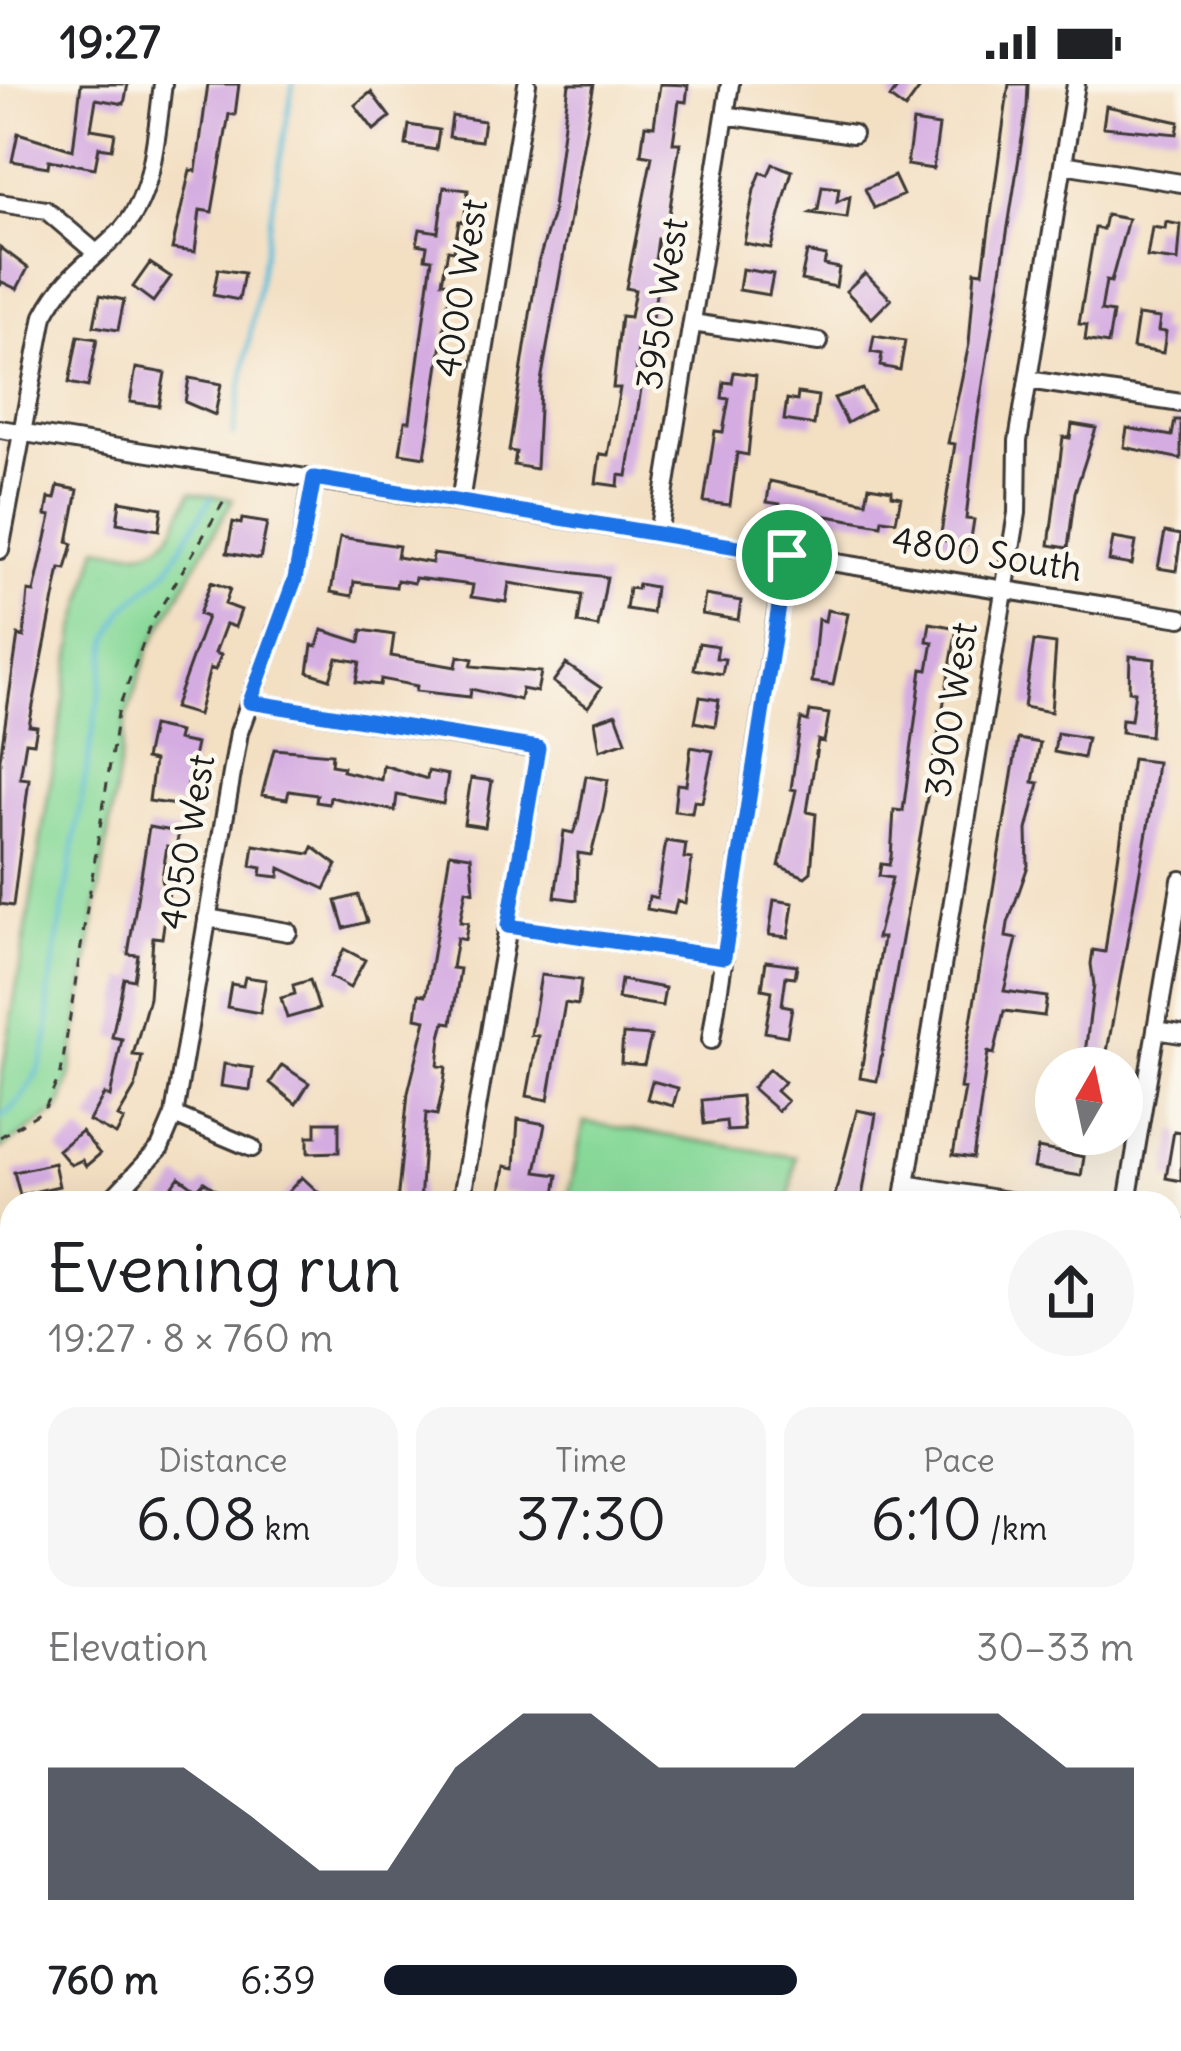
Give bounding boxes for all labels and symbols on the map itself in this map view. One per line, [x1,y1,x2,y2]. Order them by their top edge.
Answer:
street label: 4000 West [425,196,497,380]
street label: 3950 West [626,215,698,393]
pin [736,504,838,606]
street label: 4800 South [889,517,1085,591]
street label: 3900 West [915,619,987,801]
street label: 4050 West [149,751,225,933]
north arrow [1035,1047,1143,1155]

